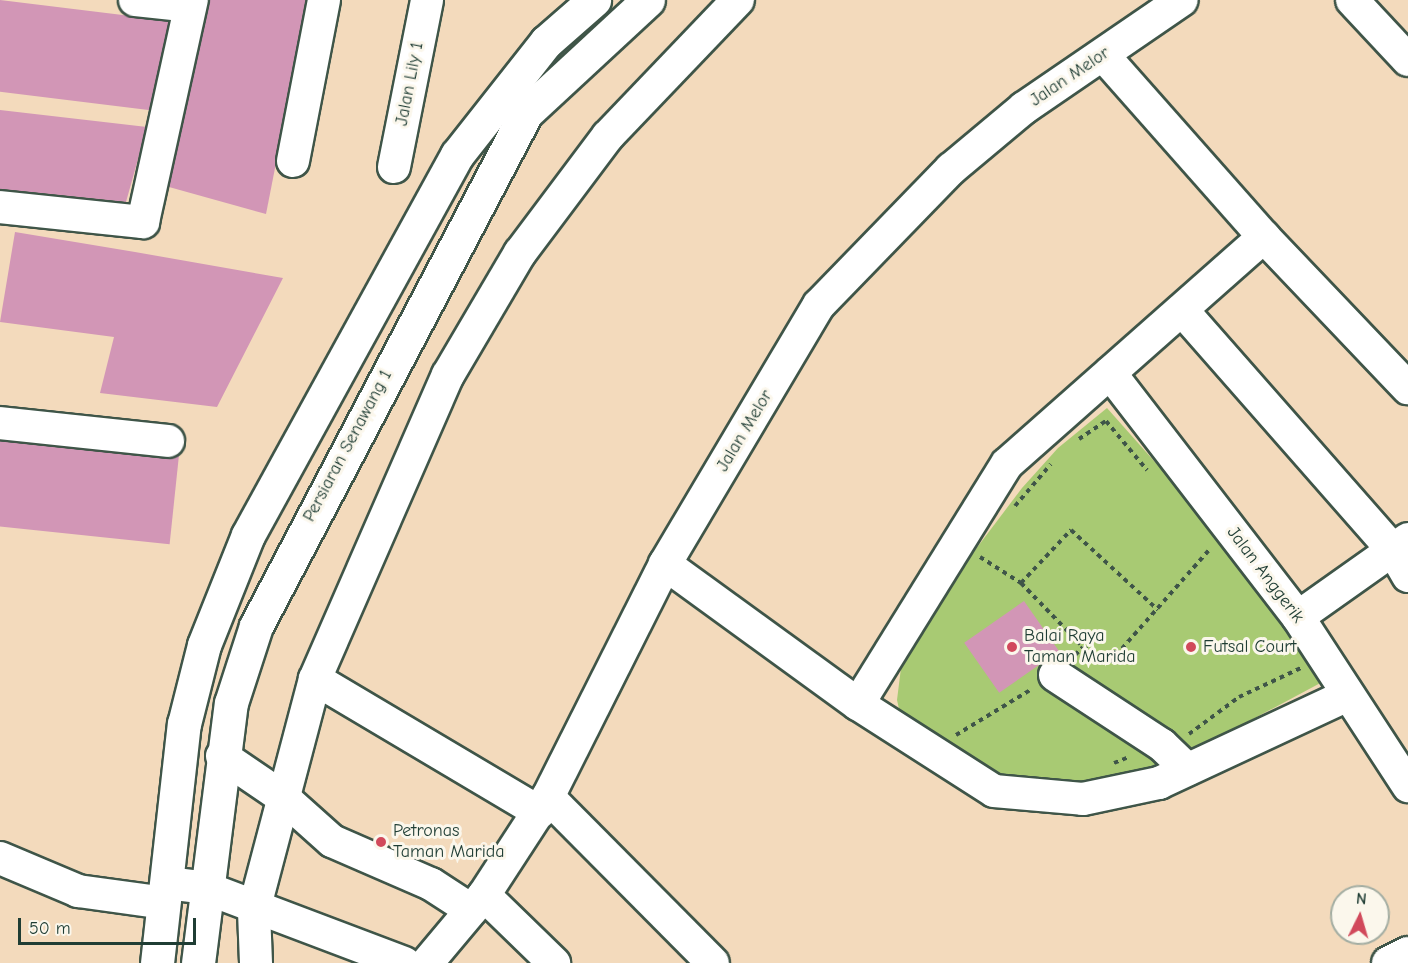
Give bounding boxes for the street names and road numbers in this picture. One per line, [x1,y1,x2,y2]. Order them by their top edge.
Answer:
street label: Jalan Lily 1 [391,40,429,128]
street label: Jalan Melor [1026,42,1114,112]
street label: Persiaran Senawang 1 [299,366,397,526]
street label: Jalan Melor [712,386,778,476]
street label: Jalan Anggerik [1222,523,1308,627]

